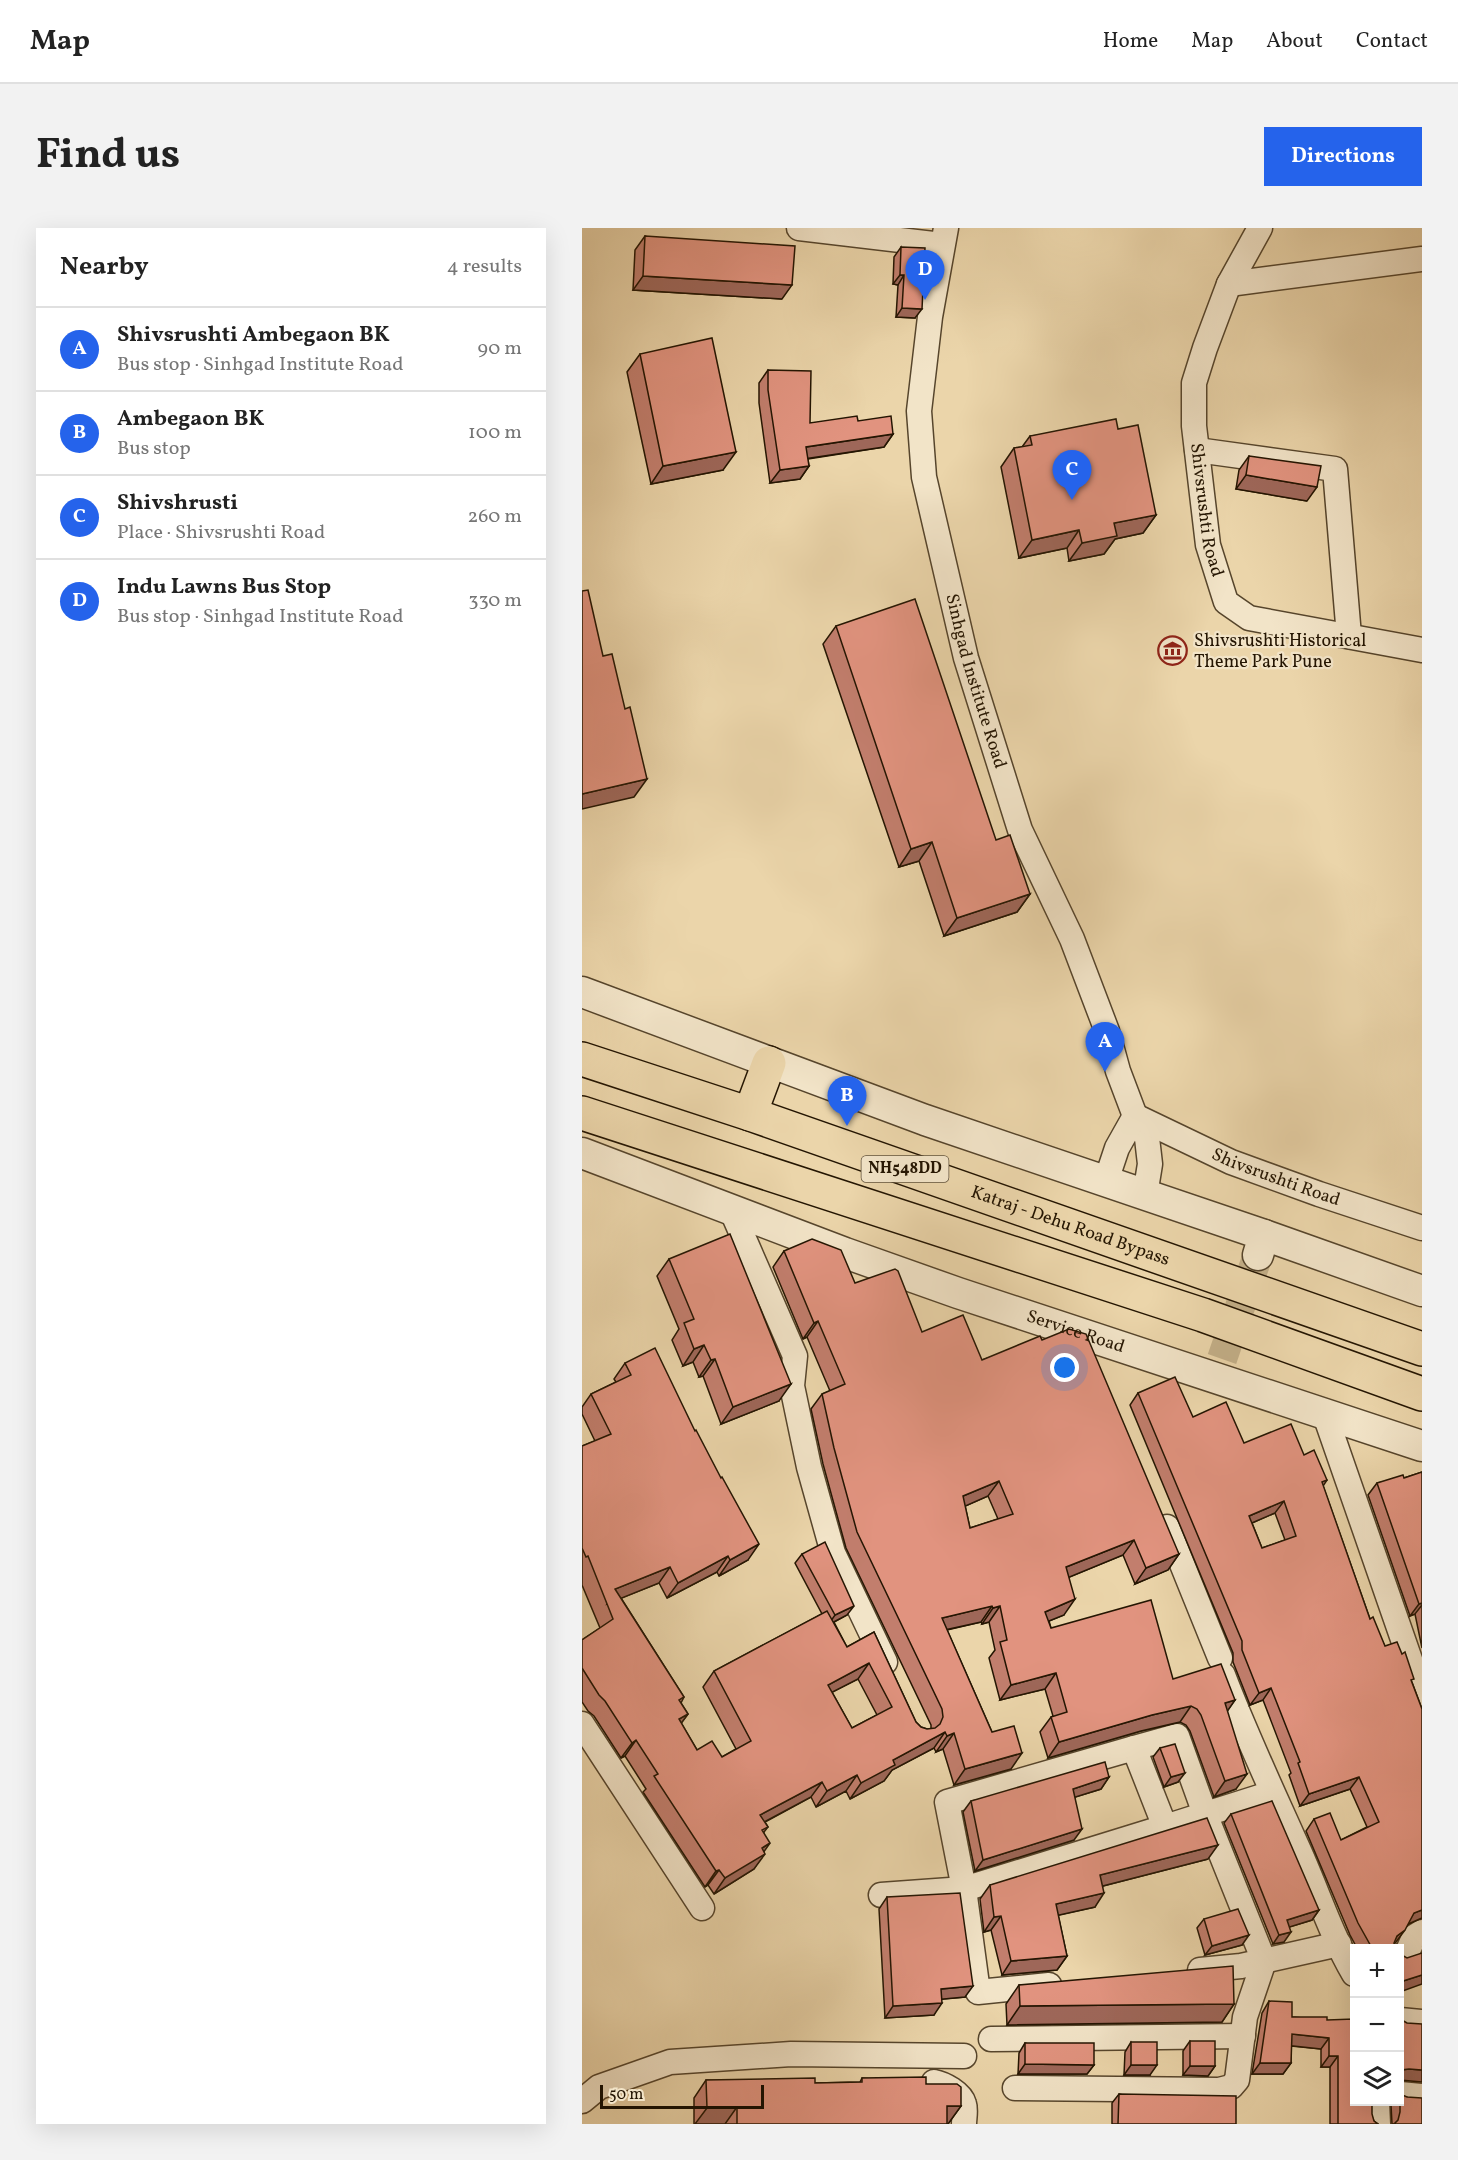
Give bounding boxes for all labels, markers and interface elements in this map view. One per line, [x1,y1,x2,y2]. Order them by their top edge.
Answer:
text: Map [30,22,90,61]
text: Home [1103,27,1158,56]
text: Map [1191,27,1233,56]
text: About [1266,27,1323,56]
text: Contact [1356,27,1428,56]
text: Find us [36,127,180,186]
button: Directions [1264,127,1422,186]
text: Nearby [60,249,149,285]
pin: D [906,250,944,300]
text: 4 results [447,253,522,281]
text: Shivsrushti Ambegaon BK [117,320,390,351]
text: A [72,335,87,363]
text: 90 m [478,335,522,363]
text: Bus stop · Sinhgad Institute Road [117,351,403,379]
text: Ambegaon BK [117,404,264,435]
text: B [73,419,86,447]
text: 100 m [468,419,522,447]
text: Bus stop [117,435,191,463]
street label: Shivsrushti Road [1184,442,1230,580]
pin: C [1052,450,1092,500]
text: Shivshrusti [117,488,238,519]
text: C [73,503,86,531]
text: 260 m [467,503,522,531]
text: Place · Shivsrushti Road [117,519,325,547]
text: Indu Lawns Bus Stop [117,572,331,603]
text: D [72,587,87,615]
text: 330 m [468,587,522,615]
street label: Sinhgad Institute Road [939,591,1012,772]
text: Bus stop · Sinhgad Institute Road [117,603,403,631]
place label: Shivsrushti Historical Theme Park Pune [1194,629,1367,675]
museum icon: Shivsrushti Historical Theme Park Pune [1157,635,1189,667]
pin: A [1086,1022,1124,1072]
pin: B [828,1076,866,1126]
street label: Shivsrushti Road [1207,1142,1343,1213]
road number: NH548DD [862,1156,948,1182]
street label: Katraj - Dehu Road Bypass [967,1180,1173,1272]
street label: Service Road [1023,1304,1128,1360]
your location [1050,1353,1079,1382]
map controls [1350,1944,1404,2106]
button: + [1350,1944,1404,1998]
button: − [1350,1998,1404,2052]
button: layers [1350,2052,1404,2106]
scale bar [600,2082,764,2110]
text: 50 m [609,2084,643,2106]

